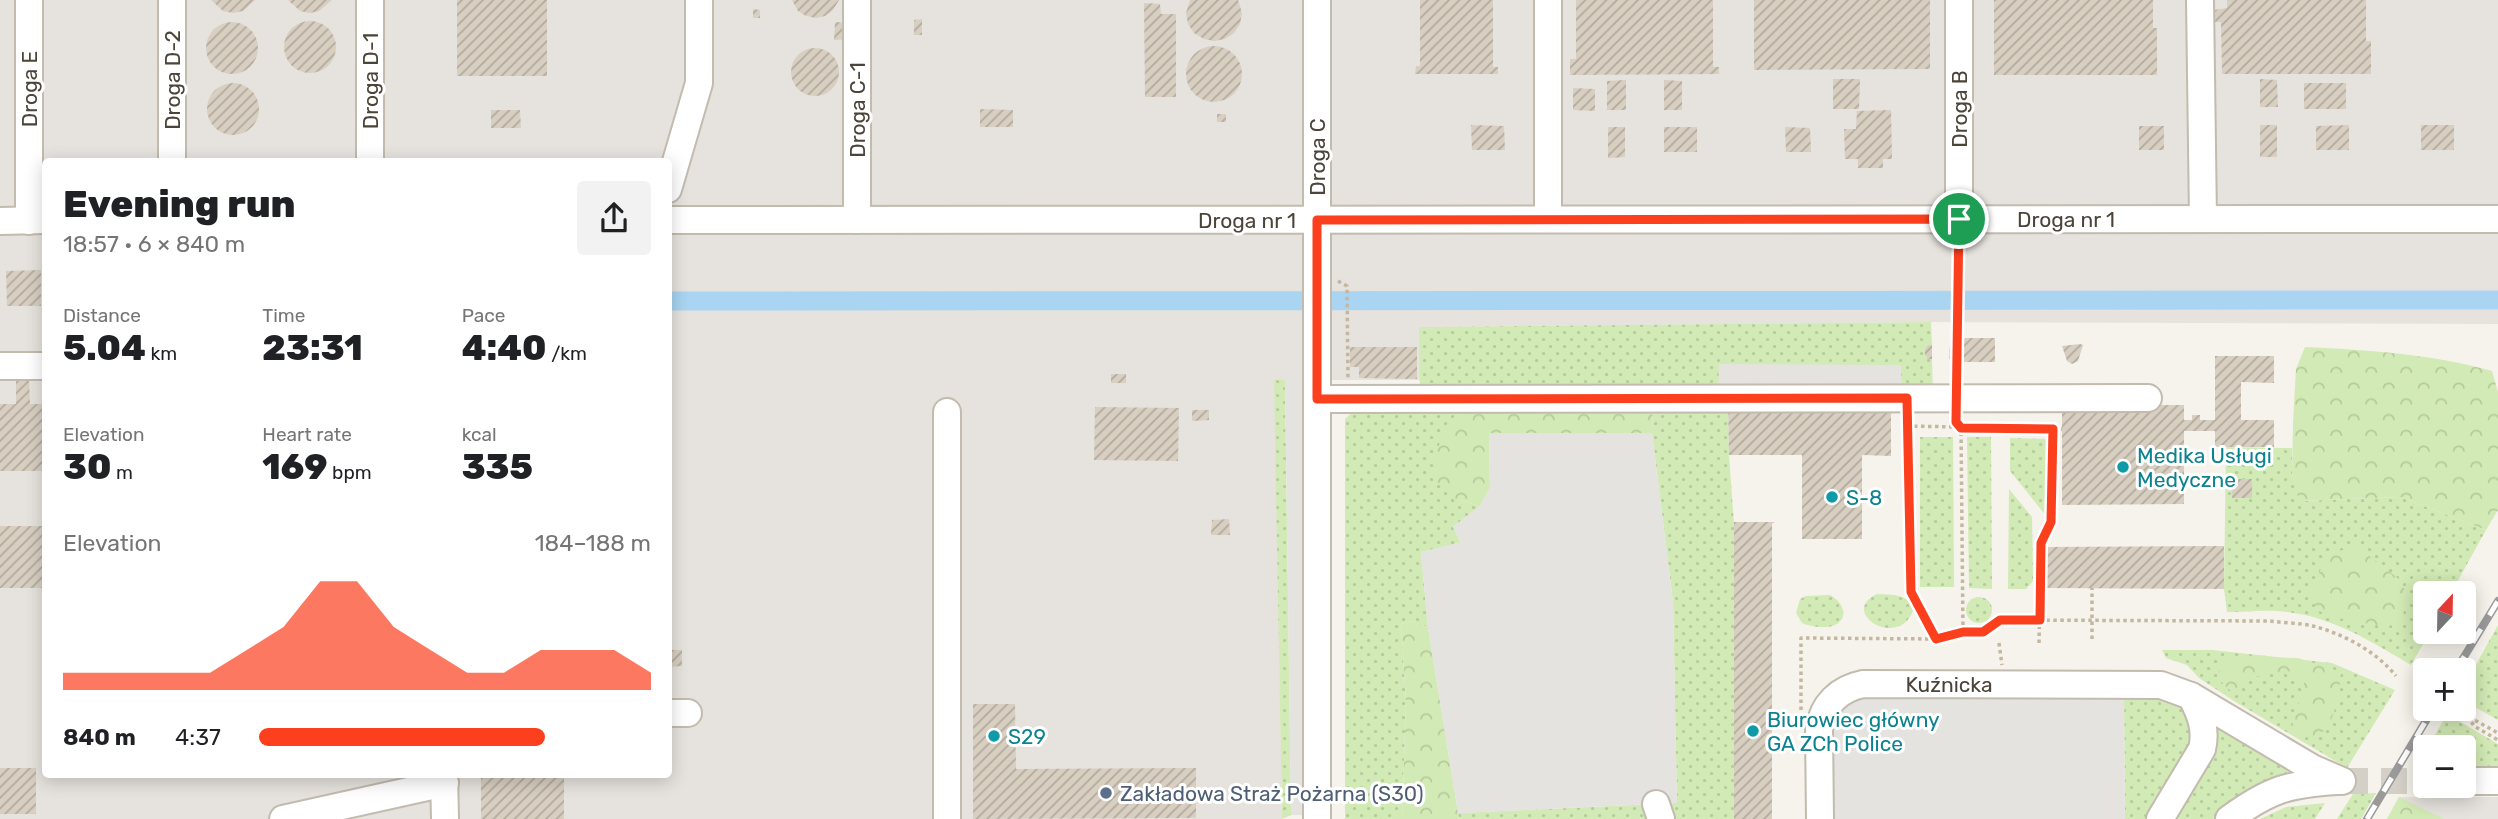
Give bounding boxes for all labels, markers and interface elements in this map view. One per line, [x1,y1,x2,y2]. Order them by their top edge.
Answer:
street label: Droga D-2 [160,30,185,130]
street label: Droga D-1 [358,33,383,129]
street label: Droga E [17,51,42,127]
street label: Droga C-1 [845,62,870,158]
street label: Droga B [1947,70,1972,148]
street label: Droga C [1305,118,1330,196]
text: Evening run [63,181,296,227]
button: share [577,181,651,255]
pin [1929,189,1989,249]
icon: arrive [1940,200,1978,238]
street label: Droga nr 1 [2017,207,2115,232]
street label: Droga nr 1 [1198,208,1296,233]
text: 18:57 · 6 × 840 m [63,230,245,258]
text: Distance [63,304,141,327]
text: Time [262,304,305,327]
text: Pace [462,304,505,327]
text: 5.04 [63,327,146,369]
text: 23:31 [262,327,363,369]
text: 4:40 [462,327,547,369]
text: km [146,342,177,365]
text: /km [547,342,587,365]
text: Elevation [63,423,144,446]
text: Heart rate [262,423,352,446]
text: kcal [462,423,497,446]
place label: Medika Usługi Medyczne [2137,443,2272,492]
text: 30 [63,446,111,488]
text: 169 [262,446,327,488]
text: 335 [462,446,533,488]
marker: Medika Usługi Medyczne [2115,459,2131,475]
text: m [111,461,133,484]
text: bpm [327,461,372,484]
place label: S-8 [1846,485,1882,510]
marker: S-8 [1824,489,1840,505]
text: Elevation [63,529,162,557]
text: 184–188 m [535,529,651,557]
north arrow [2413,581,2476,644]
map controls [2413,581,2476,798]
button: + [2413,658,2476,721]
street label: Kuźnicka [1905,672,1993,697]
place label: Biurowiec główny GA ZCh Police [1767,707,1940,756]
text: 840 m [63,723,136,751]
text: 4:37 [175,723,221,751]
marker: Biurowiec główny GA ZCh Police [1745,723,1761,739]
place label: S29 [1008,724,1046,749]
marker: S29 [986,728,1002,744]
button: − [2413,735,2476,798]
place label: Zakładowa Straż Pożarna (S30) [1120,781,1424,806]
marker: Zakładowa Straż Pożarna (S30) [1098,785,1114,801]

